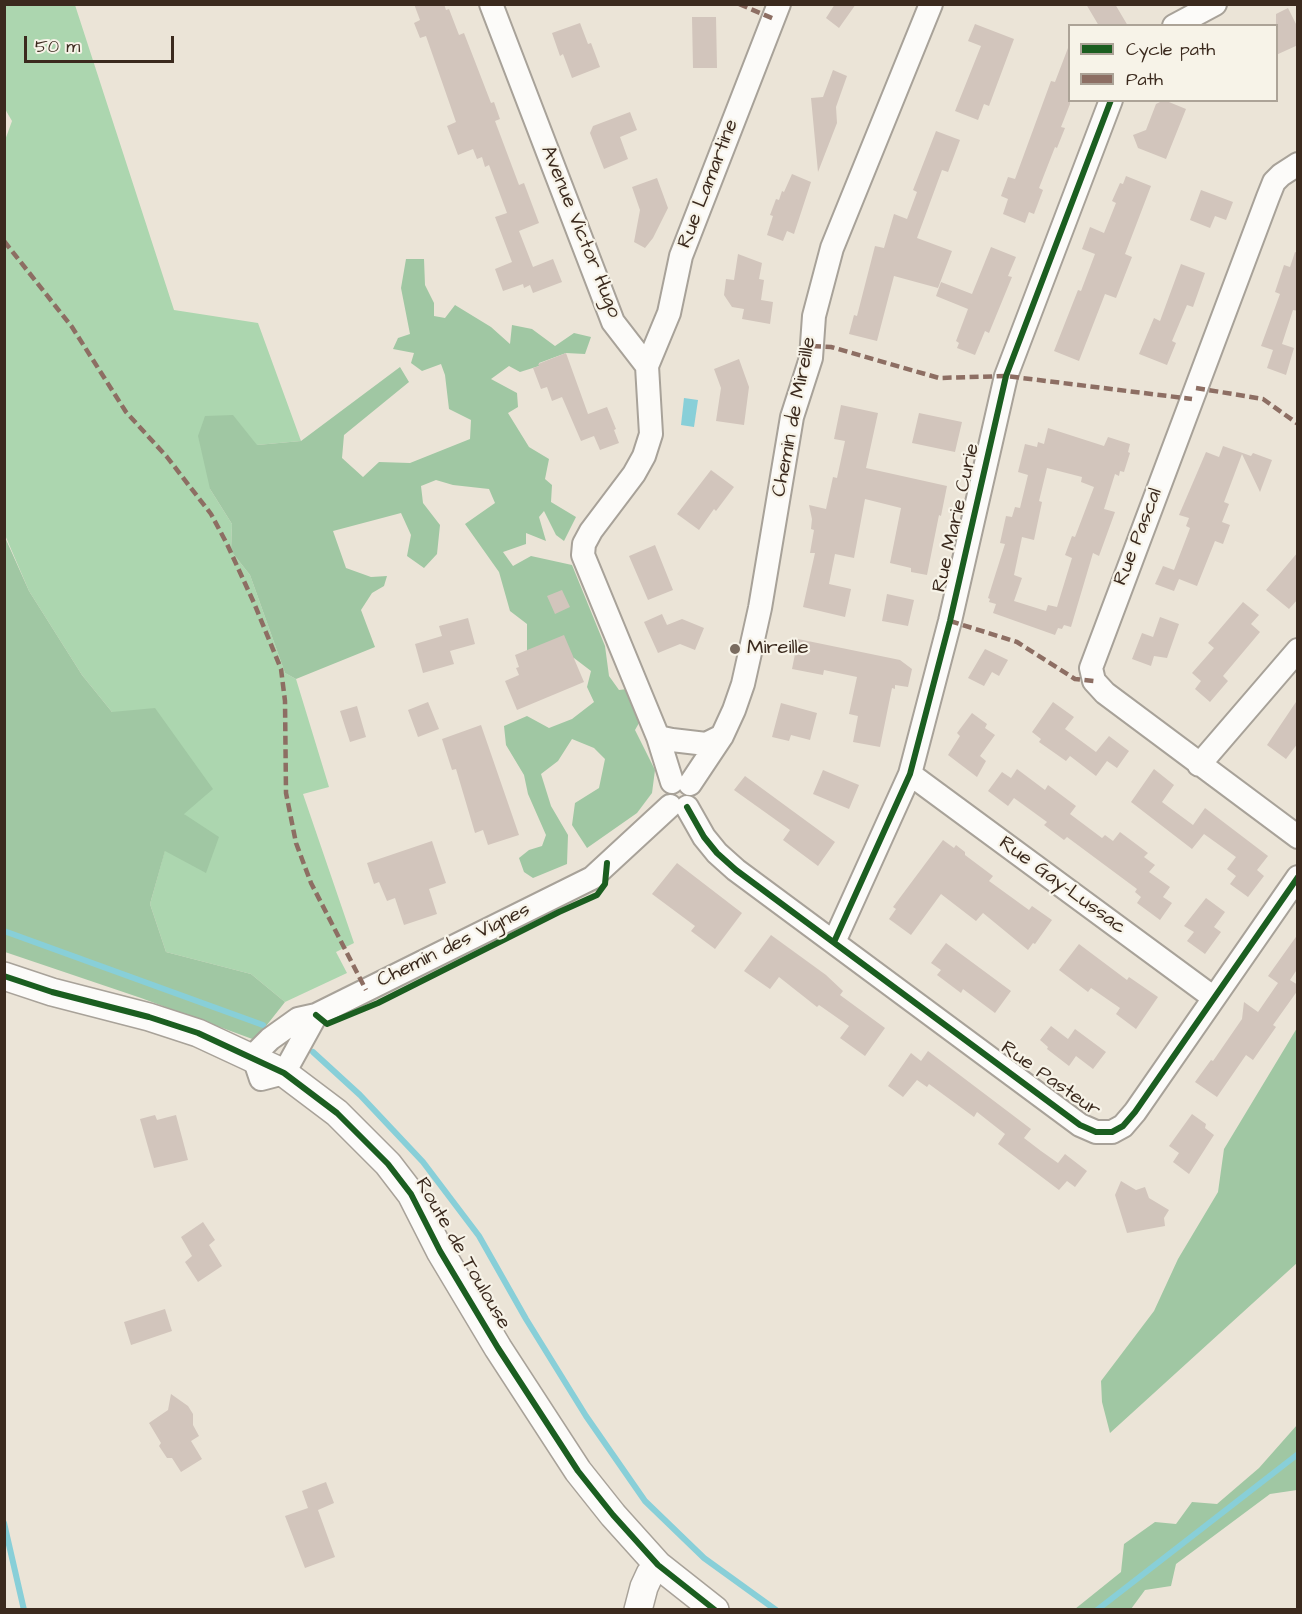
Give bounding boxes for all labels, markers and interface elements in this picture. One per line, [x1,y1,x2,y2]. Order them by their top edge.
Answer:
scale bar [27,24,177,62]
legend [1068,24,1278,102]
text: 50 m [35,34,80,59]
text: Cycle path [1126,37,1215,62]
text: Path [1126,67,1163,92]
street label: Rue Lamartine [673,116,745,252]
street label: Avenue Victor Hugo [535,142,625,322]
street label: Chemin de Mireille [768,335,822,499]
street label: Rue Marie Curie [928,441,986,595]
street label: Rue Pascal [1109,485,1169,589]
place label: Mireille [747,637,809,661]
marker: Mireille [728,642,742,656]
street label: Rue Gay-Lussac [994,832,1130,940]
street label: Chemin des Vignes [374,899,534,993]
street label: Rue Pasteur [995,1037,1105,1123]
street label: Route de Toulouse [409,1174,515,1334]

